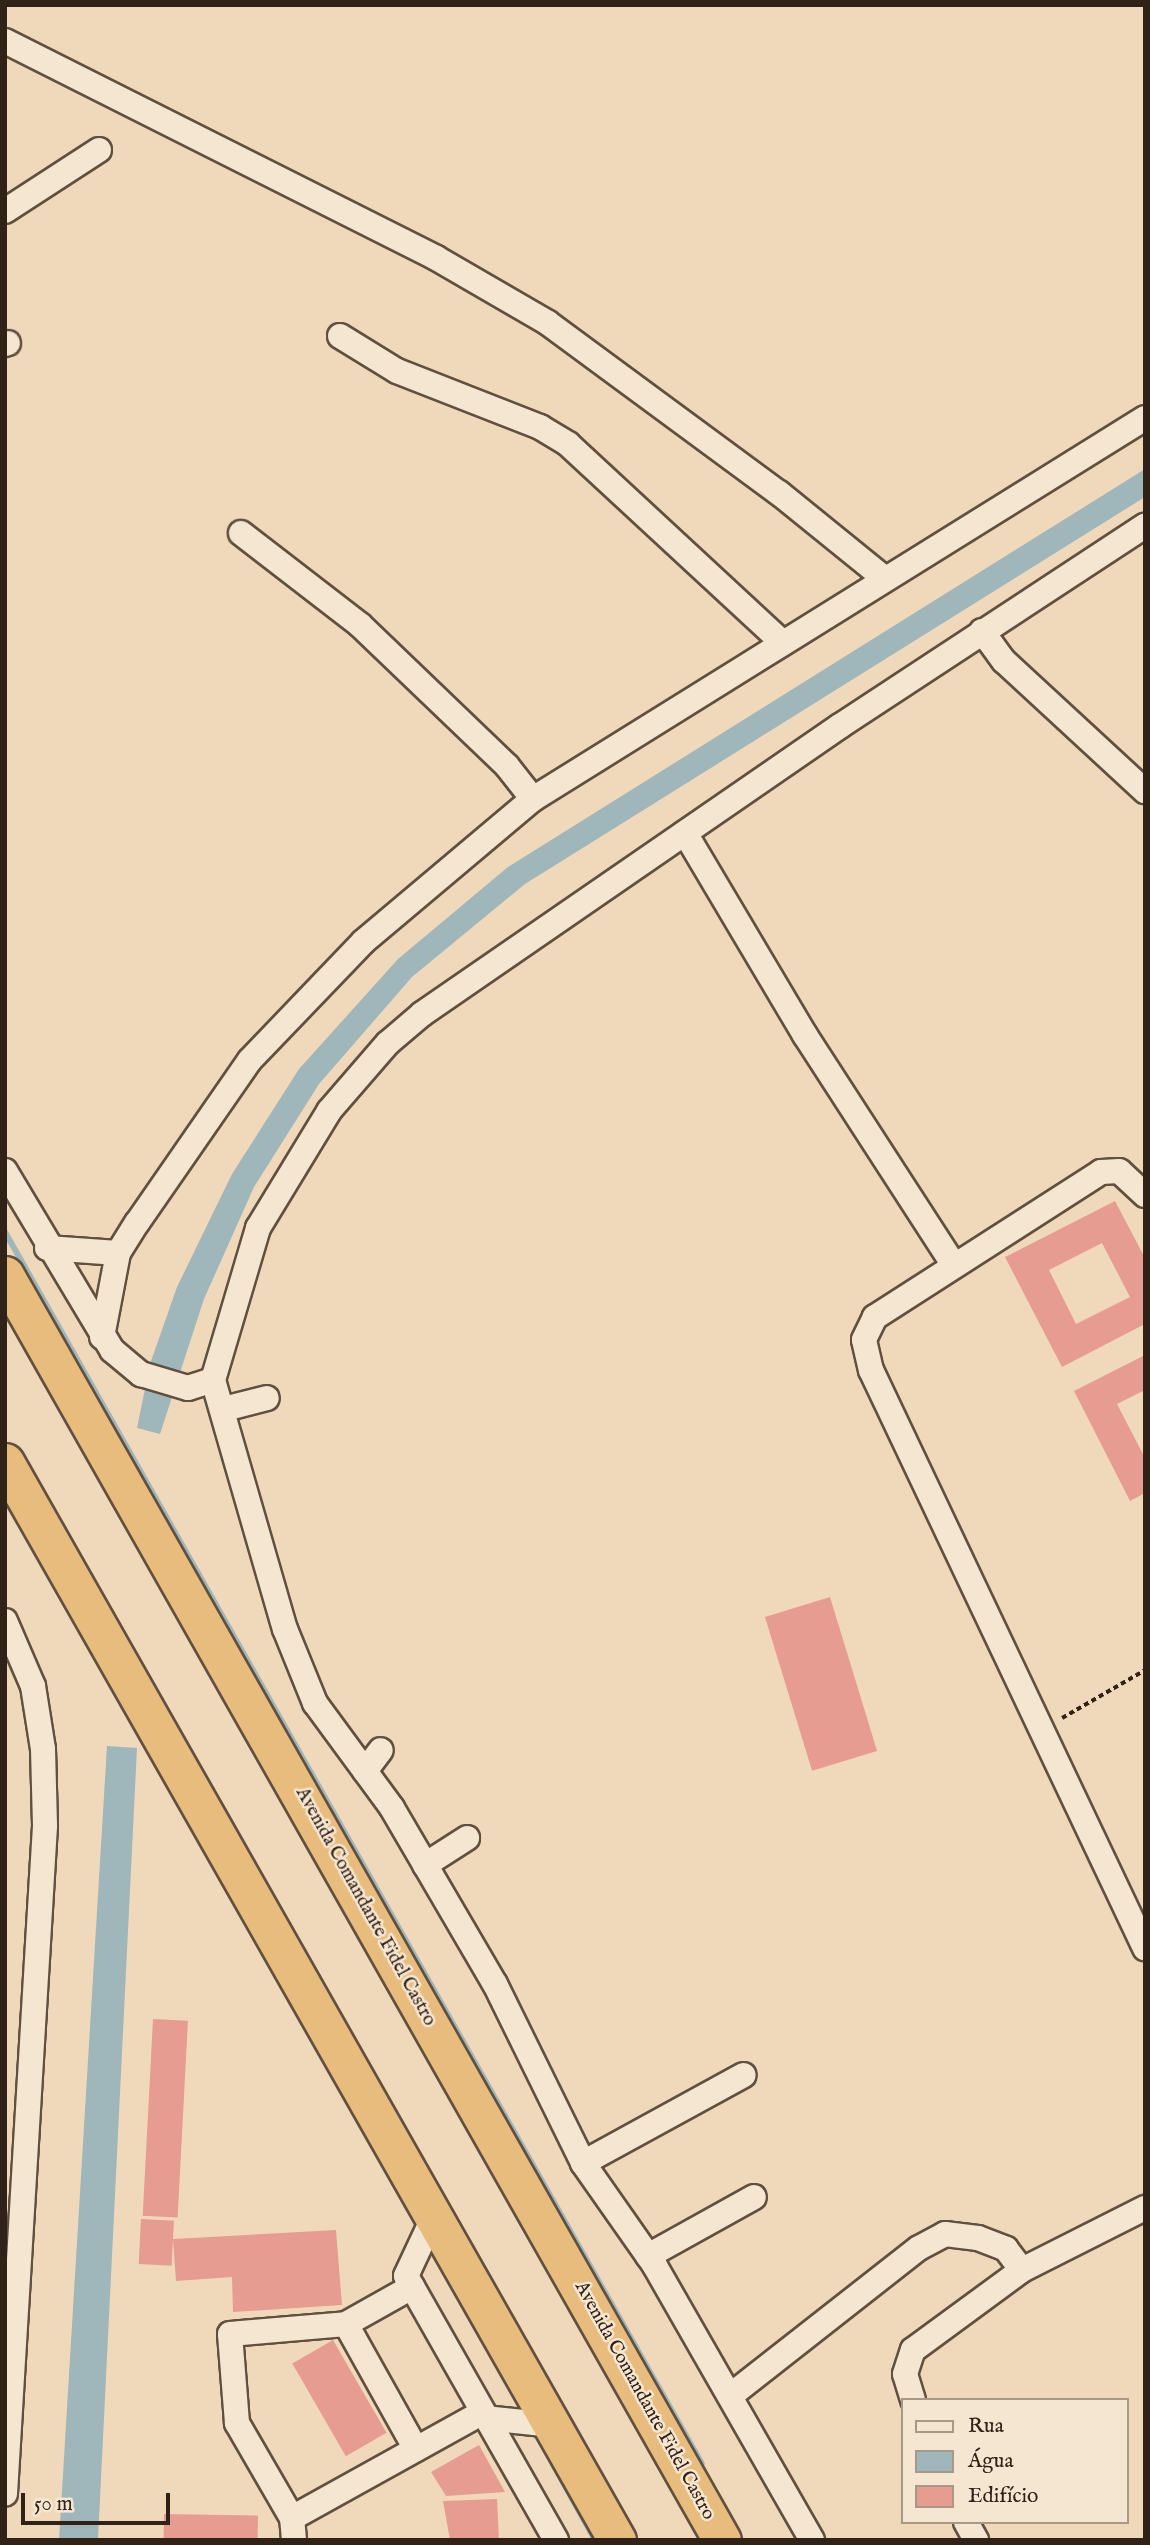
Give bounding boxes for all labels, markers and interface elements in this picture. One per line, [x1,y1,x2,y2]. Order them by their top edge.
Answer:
street label: Avenida Comandante Fidel Castro [290,1784,440,2030]
street label: Avenida Comandante Fidel Castro [569,2278,719,2524]
legend [902,2398,1129,2524]
text: Rua [968,2413,1004,2440]
text: Água [968,2448,1014,2475]
scale bar [24,2478,173,2522]
text: Edifício [968,2483,1038,2510]
text: 50 m [34,2491,73,2518]

